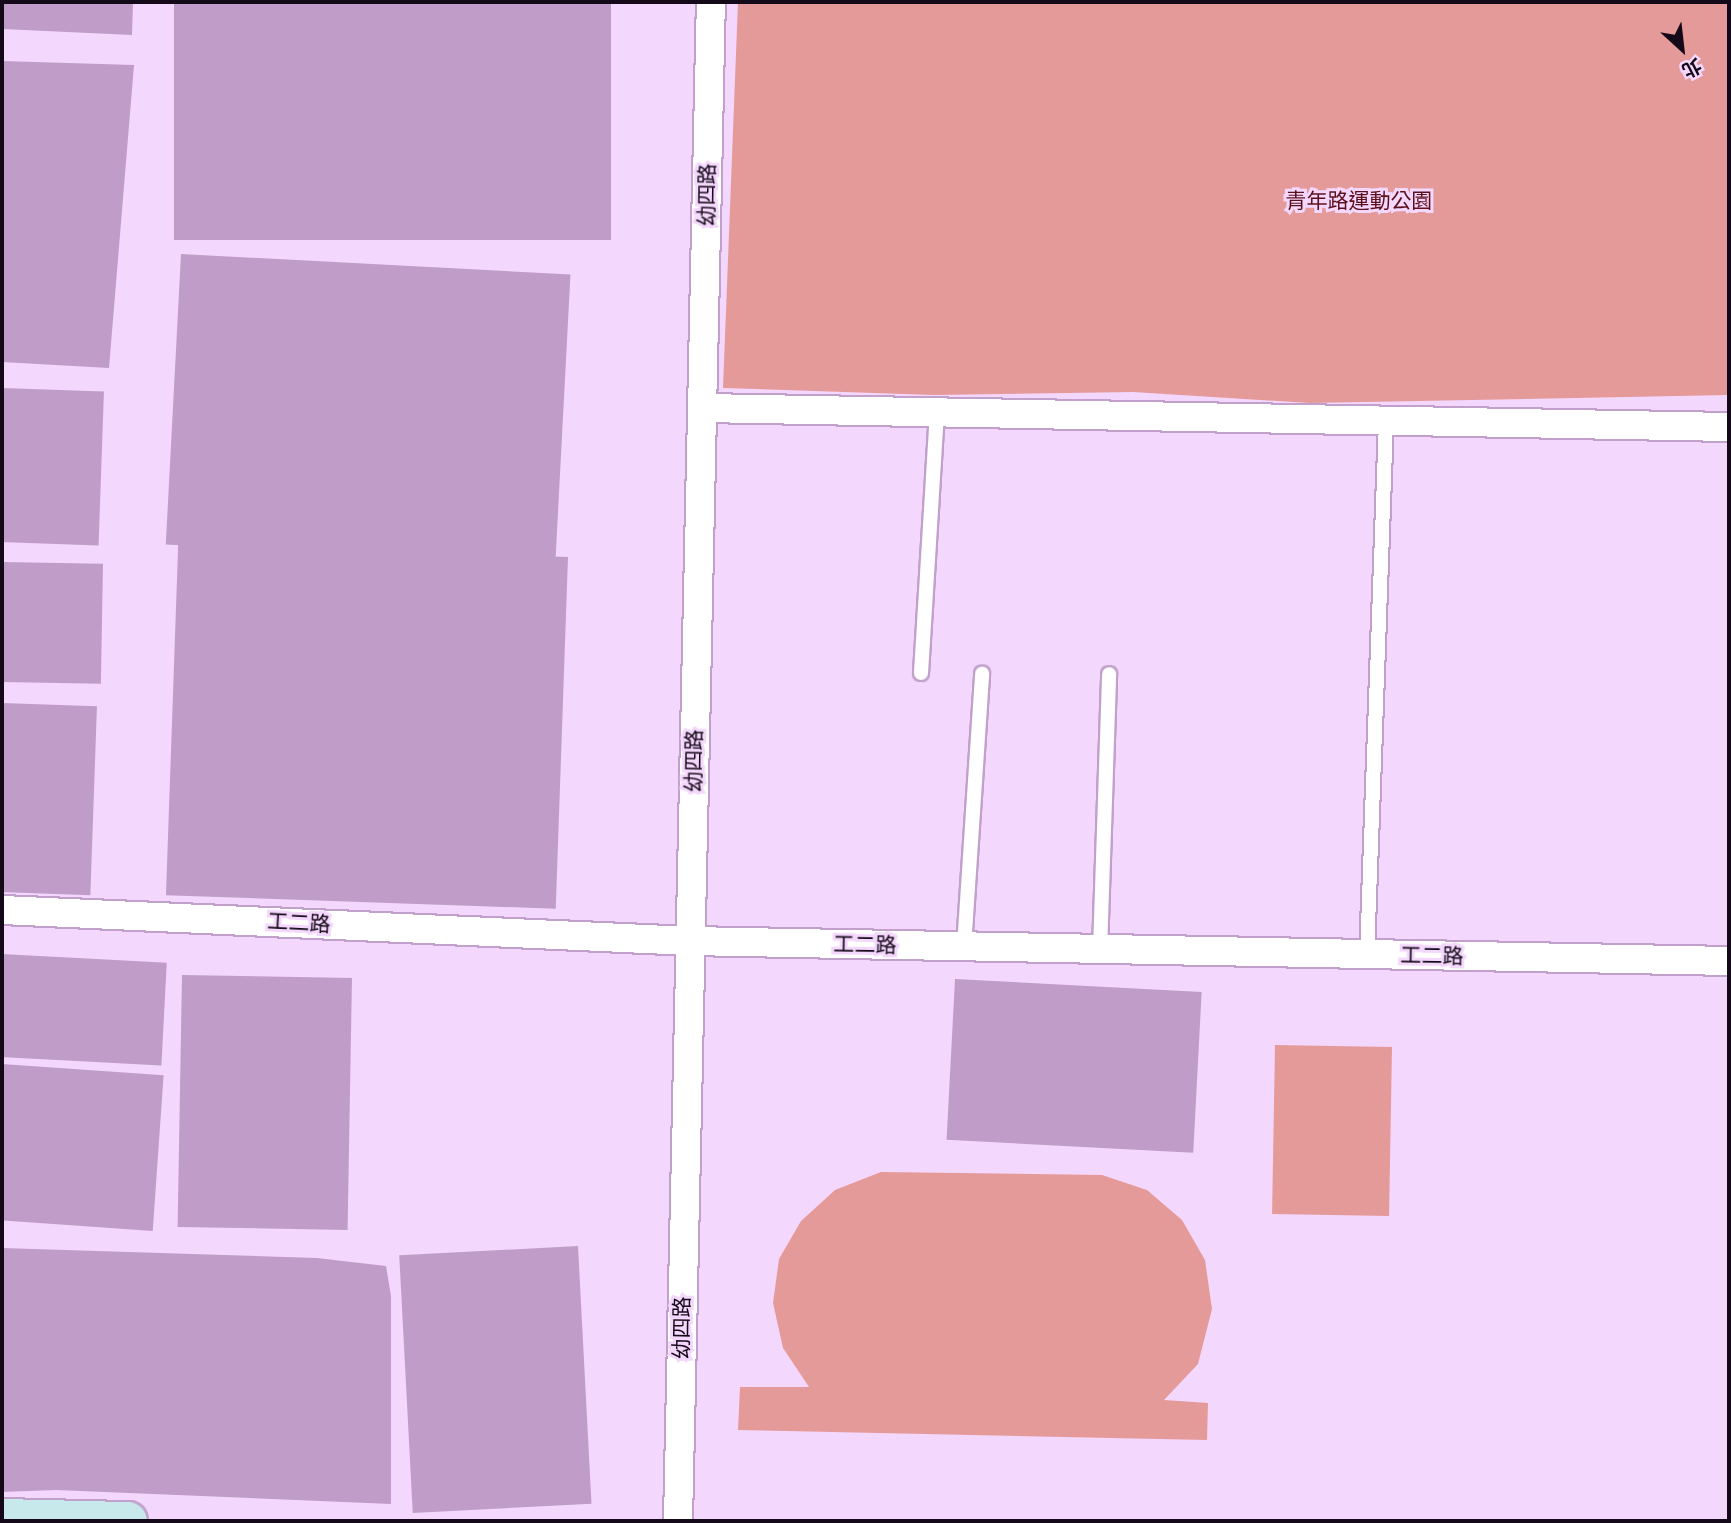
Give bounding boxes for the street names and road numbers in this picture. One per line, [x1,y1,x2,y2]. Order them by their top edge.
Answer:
street label: 幼四路 [694,163,720,227]
street label: 幼四路 [681,729,707,793]
street label: 工二路 [267,909,331,937]
street label: 工二路 [833,932,897,958]
street label: 工二路 [1400,943,1464,969]
street label: 幼四路 [669,1296,695,1360]

